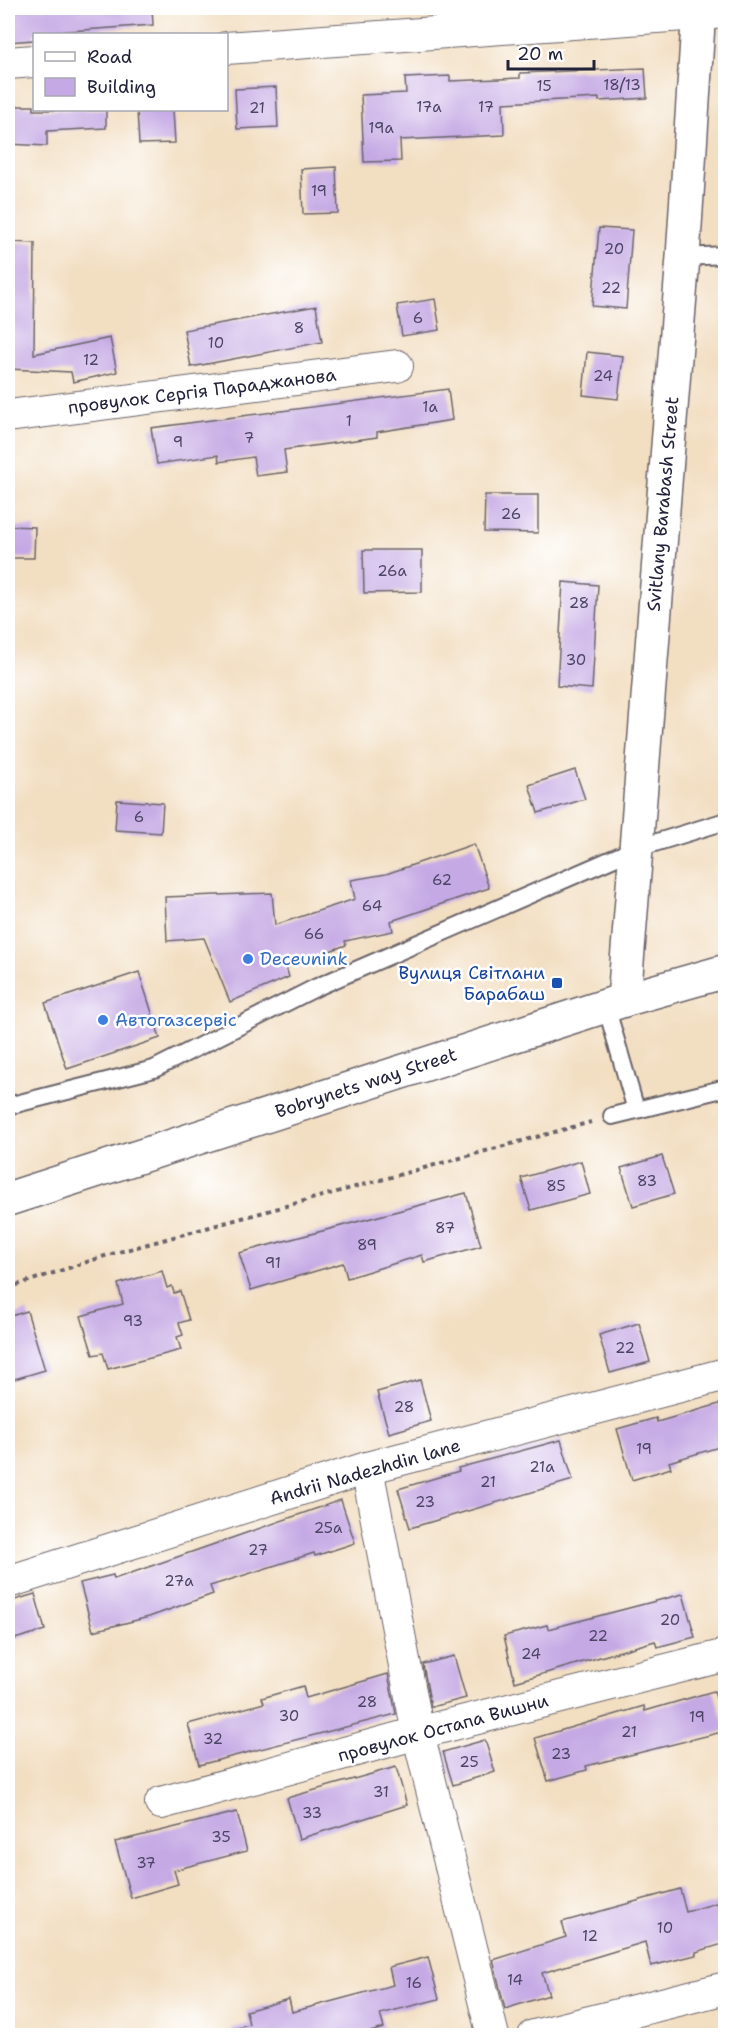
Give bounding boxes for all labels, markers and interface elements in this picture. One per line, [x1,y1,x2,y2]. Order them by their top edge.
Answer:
legend [33,33,228,111]
scale bar [508,33,594,71]
text: 20 m [517,42,563,66]
text: Road [87,45,132,69]
text: Building [87,75,156,99]
house number: 18/13 [603,75,641,95]
house number: 15 [536,76,552,96]
house number: 17а [416,97,442,117]
house number: 17 [478,97,494,117]
house number: 21 [249,98,265,118]
house number: 19а [368,118,394,138]
house number: 19 [311,181,327,201]
house number: 20 [604,239,624,259]
house number: 22 [601,278,621,298]
house number: 6 [413,308,423,328]
house number: 8 [294,318,304,338]
house number: 10 [208,333,224,353]
house number: 12 [83,350,99,370]
street label: провулок Сергія Параджанова [66,363,338,419]
house number: 24 [593,366,613,386]
street label: Svitlany Barabash Street [642,395,684,612]
house number: 1а [422,397,438,417]
house number: 1 [346,411,352,431]
house number: 7 [244,428,254,448]
house number: 9 [173,432,183,452]
house number: 26 [501,504,521,524]
house number: 26а [377,561,407,581]
house number: 28 [569,593,589,613]
house number: 30 [566,650,586,670]
house number: 6 [134,807,144,827]
house number: 62 [432,870,452,890]
house number: 64 [362,896,382,916]
house number: 66 [304,924,324,944]
place label: Deceunink [260,947,348,971]
marker: Deceunink [241,952,255,966]
place label: Вулиця Світлани Барабаш [398,961,545,1006]
marker: Вулиця Світлани Барабаш [550,976,564,990]
place label: Автогазсервіс [115,1008,237,1032]
marker: Автогазсервіс [96,1013,110,1027]
street label: Bobrynets way Street [272,1042,460,1124]
house number: 83 [637,1171,657,1191]
house number: 85 [546,1176,566,1196]
house number: 87 [435,1218,455,1238]
house number: 89 [357,1235,377,1255]
house number: 91 [265,1253,281,1273]
house number: 93 [123,1311,143,1331]
house number: 22 [615,1338,635,1358]
house number: 28 [394,1397,414,1417]
street label: Andrii Nadezhdin lane [267,1433,463,1511]
house number: 19 [636,1439,652,1459]
house number: 21а [529,1457,555,1477]
house number: 21 [480,1472,496,1492]
house number: 23 [415,1492,435,1512]
house number: 25а [314,1518,343,1538]
house number: 27 [248,1540,268,1560]
house number: 27а [164,1571,194,1591]
house number: 20 [660,1610,680,1630]
house number: 22 [588,1626,608,1646]
house number: 24 [521,1644,541,1664]
street label: провулок Остапа Вишни [335,1688,551,1768]
house number: 28 [357,1692,377,1712]
house number: 30 [279,1706,299,1726]
house number: 19 [689,1707,705,1727]
house number: 21 [621,1722,637,1742]
house number: 32 [203,1729,223,1749]
house number: 23 [551,1744,571,1764]
house number: 25 [459,1752,479,1772]
house number: 31 [373,1782,389,1802]
house number: 33 [302,1803,322,1823]
house number: 35 [211,1827,231,1847]
house number: 37 [136,1853,156,1873]
house number: 10 [657,1918,673,1938]
house number: 12 [582,1926,598,1946]
house number: 14 [507,1970,523,1990]
house number: 16 [406,1973,422,1993]

